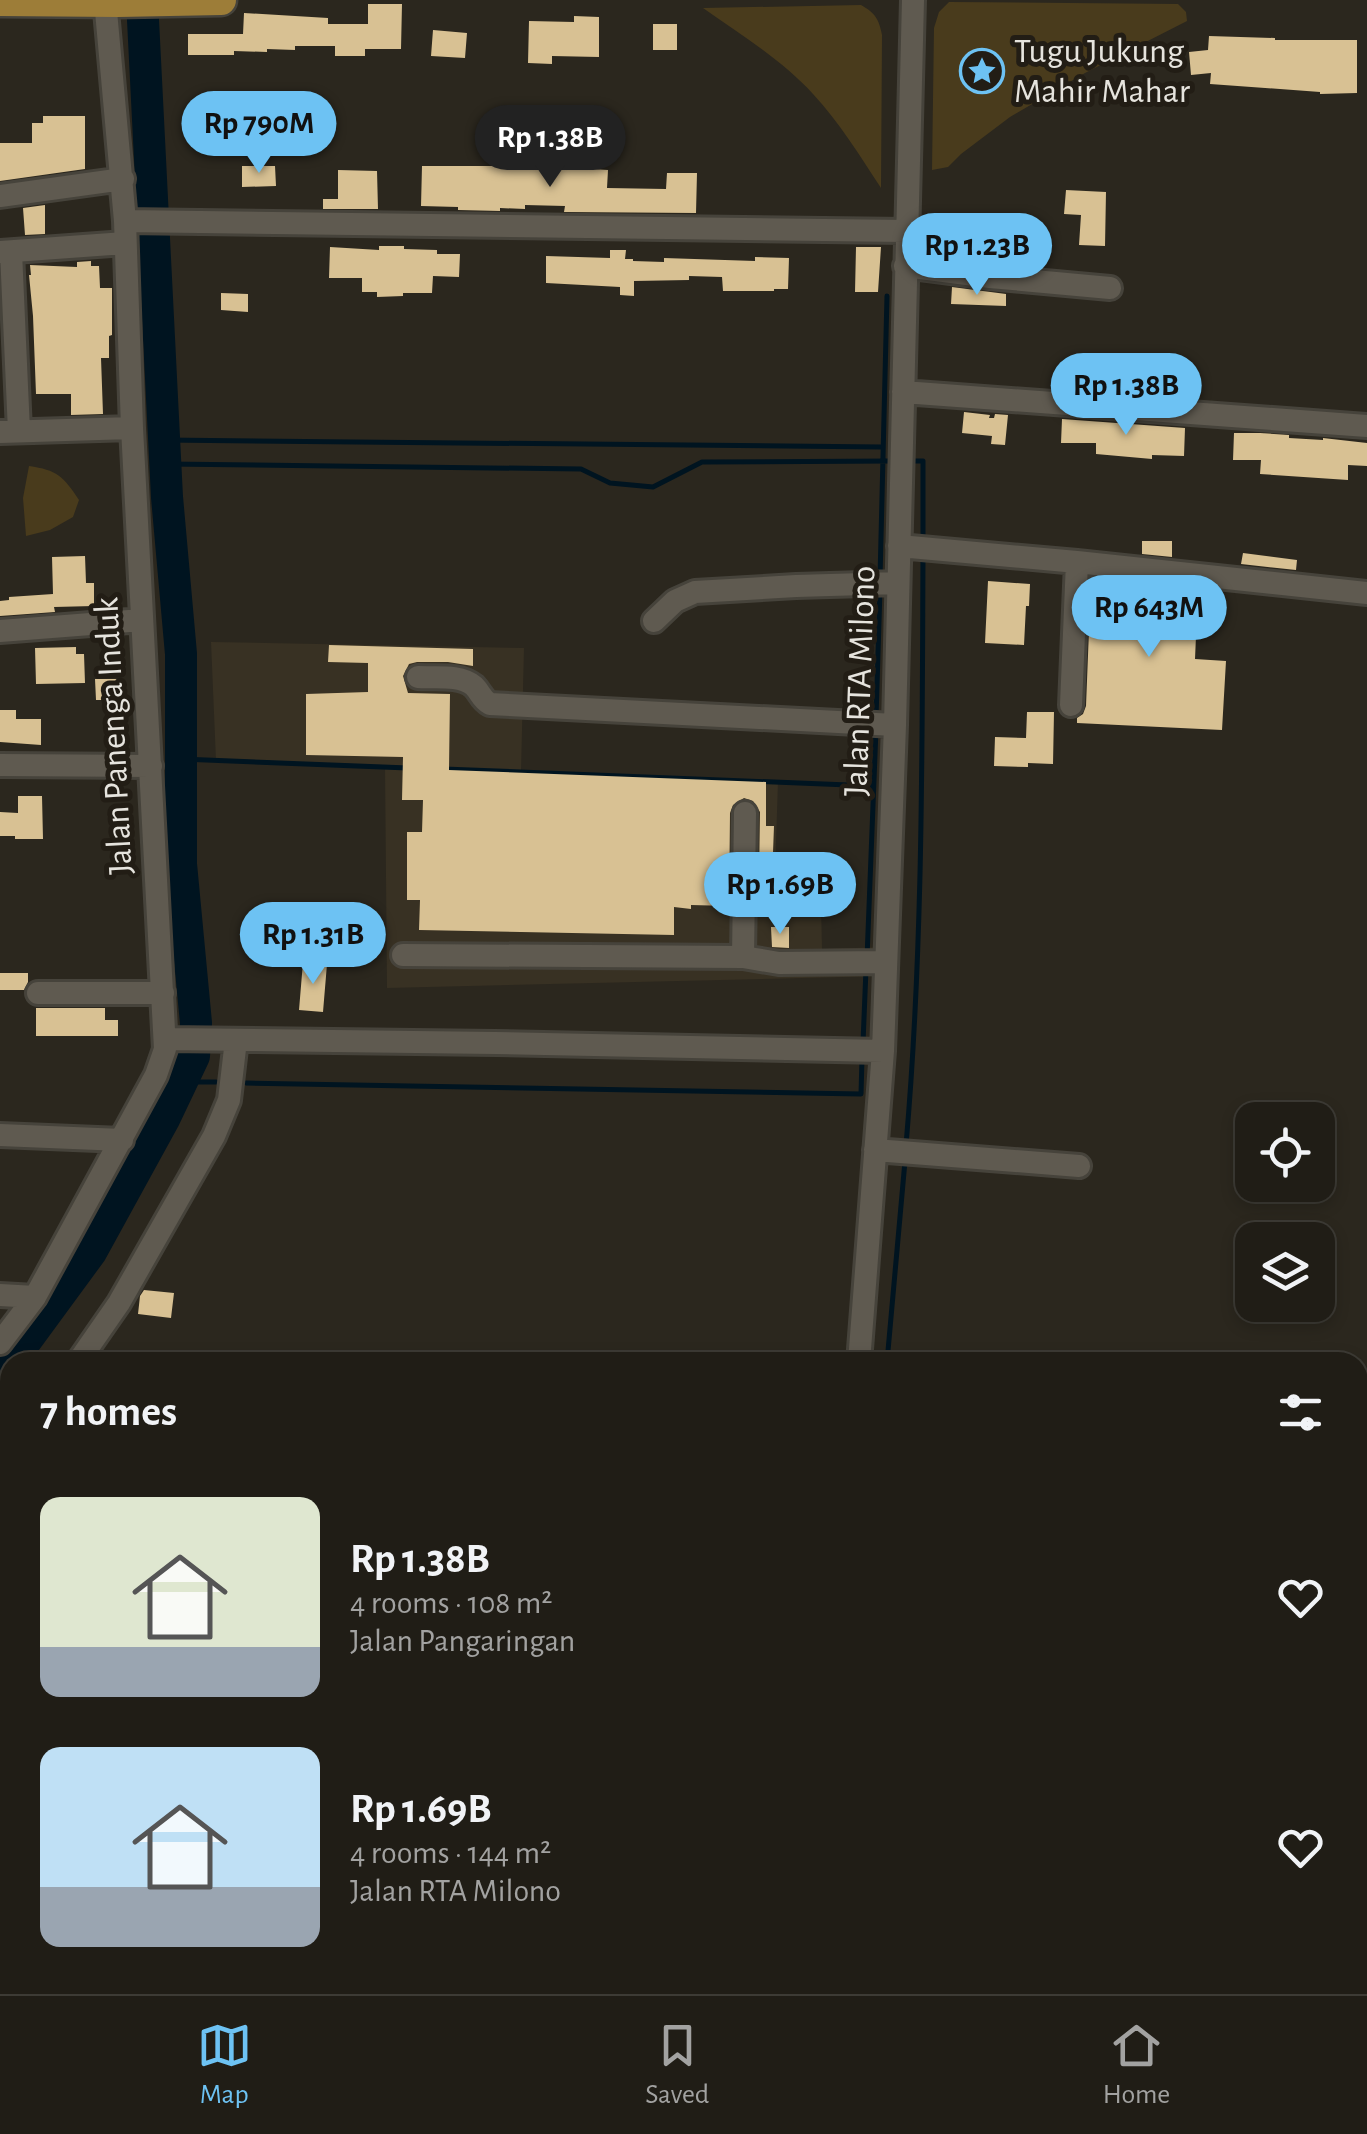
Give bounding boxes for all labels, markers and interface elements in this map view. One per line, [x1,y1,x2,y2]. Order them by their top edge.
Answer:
place label: Tugu Jukung Mahir Mahar [1014,34,1191,109]
place icon: Tugu Jukung Mahir Mahar [959,48,1005,94]
pin: Rp 790M [167,91,351,176]
pin: Rp 1.38B [447,105,653,190]
text: Rp 790M [203,107,315,139]
text: Rp 1.38B [497,121,603,153]
pin: Rp 1.23B [874,213,1080,298]
text: Rp 1.23B [924,229,1030,261]
pin: Rp 1.38B [1023,353,1229,438]
text: Rp 1.38B [1073,369,1179,401]
street label: Jalan RTA Milono [838,565,882,797]
pin: Rp 643M [1057,575,1241,660]
text: Rp 643M [1094,591,1204,623]
street label: Jalan Panenga Induk [89,596,139,876]
pin: Rp 1.69B [677,852,883,937]
text: Rp 1.69B [726,868,834,900]
pin: Rp 1.31B [210,902,416,987]
text: Rp 1.31B [262,918,364,950]
map controls [1235,1102,1335,1322]
button: locate [1235,1102,1335,1202]
button: layers [1235,1222,1335,1322]
icon: filters [1273,1385,1328,1440]
text: 7 homes [40,1391,177,1433]
icon: home [120,1537,240,1657]
text: Rp 1.38B [350,1538,490,1580]
icon: heart [1273,1570,1328,1625]
text: 4 rooms · 108 m² [350,1587,553,1619]
text: Jalan Pangaringan [350,1625,575,1657]
icon: home [120,1787,240,1907]
text: Rp 1.69B [350,1788,492,1830]
icon: heart [1273,1820,1328,1875]
text: 4 rooms · 144 m² [350,1837,551,1869]
text: Jalan RTA Milono [350,1875,561,1907]
tab: Map [197,2018,252,2112]
tab: Saved [645,2018,709,2112]
tab: Home [1103,2018,1170,2112]

